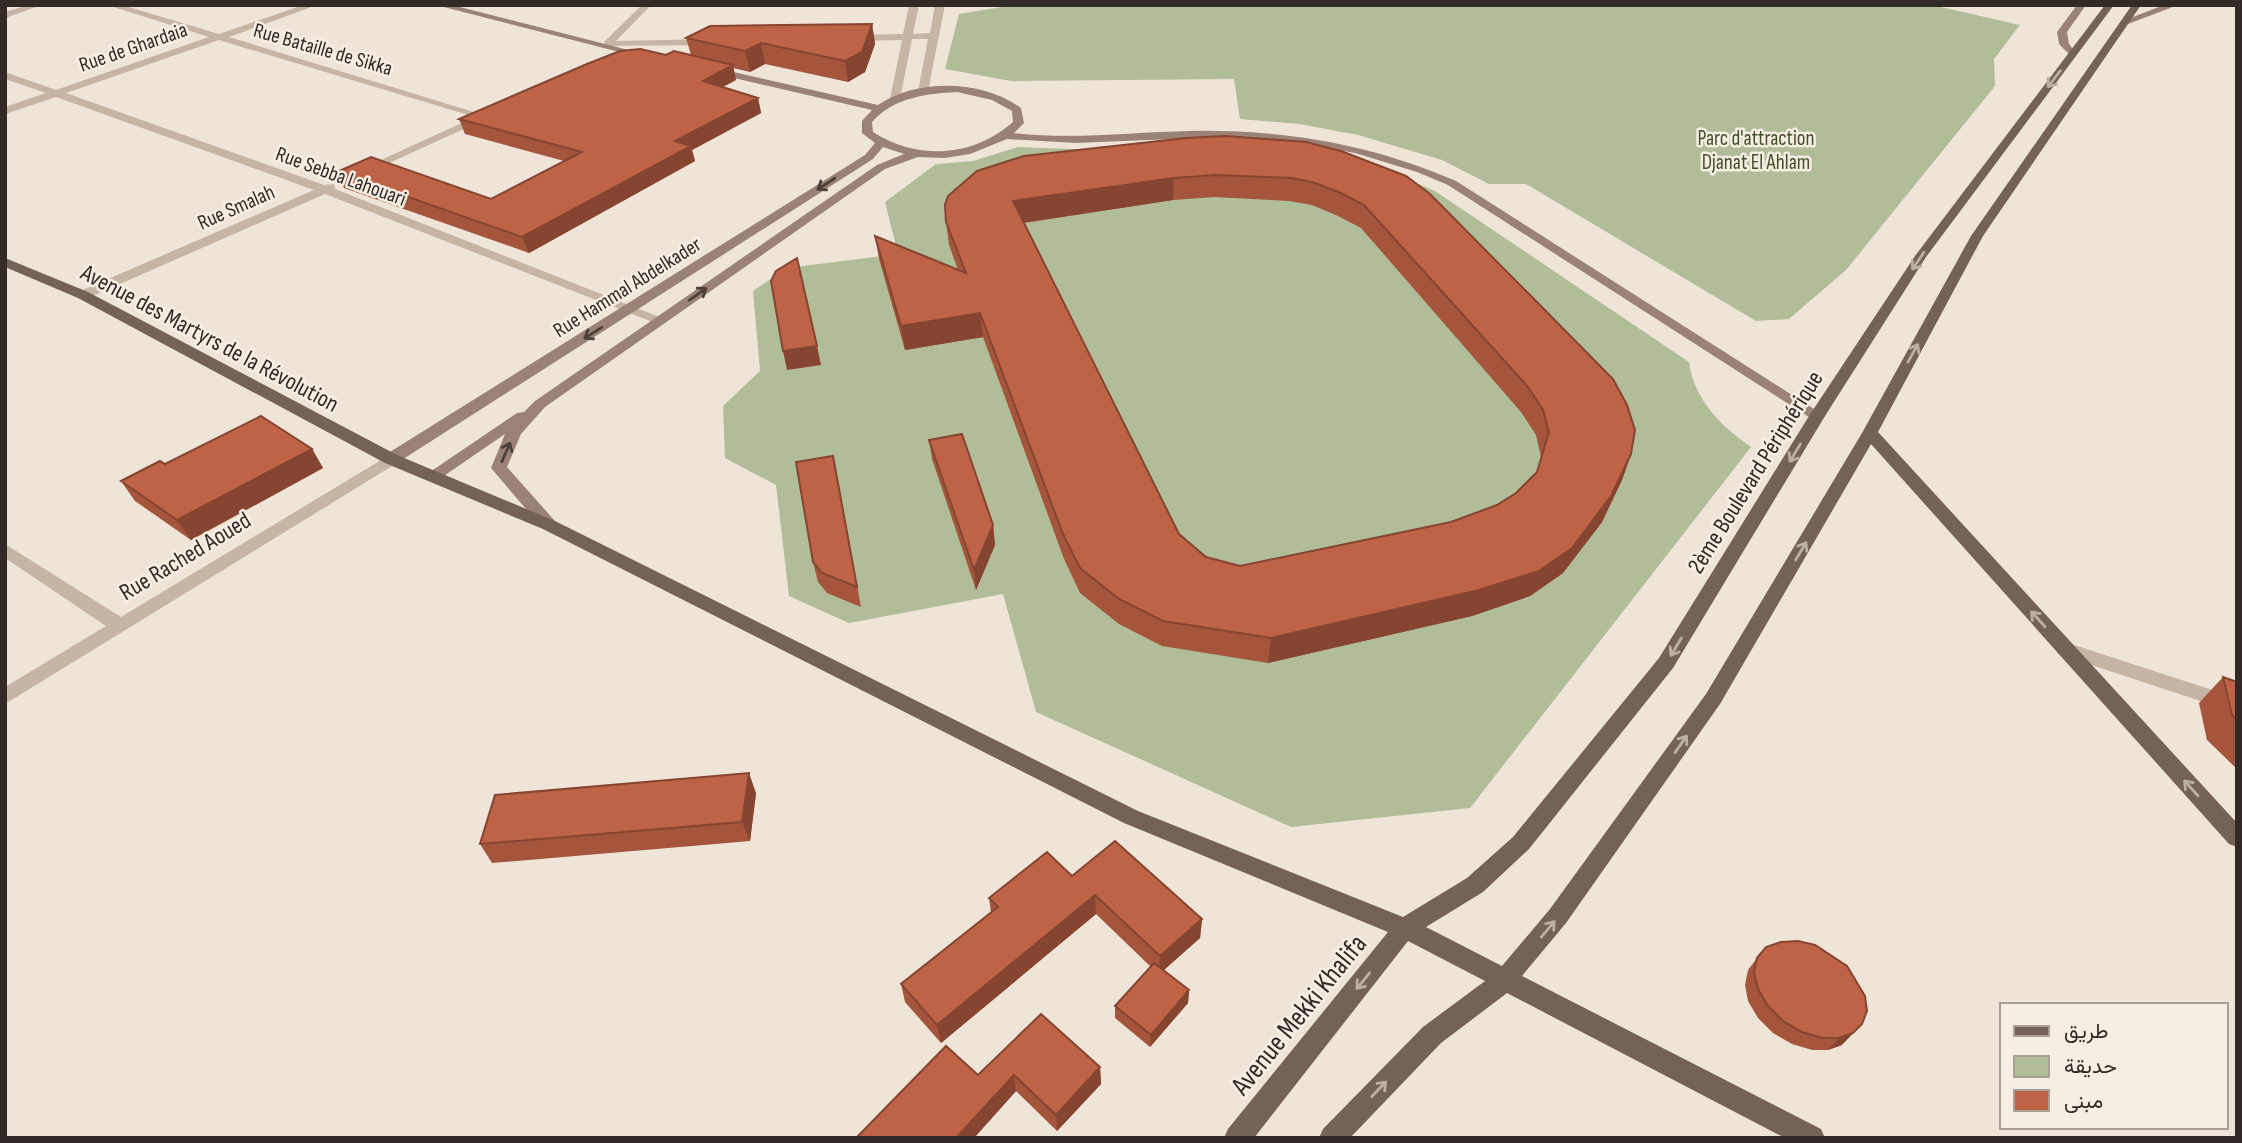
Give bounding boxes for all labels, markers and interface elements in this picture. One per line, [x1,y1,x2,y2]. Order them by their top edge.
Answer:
street label: Rue de Ghardaia [76,17,191,78]
street label: Rue Bataille de Sikka [251,18,395,81]
one-way arrow [2046,69,2061,88]
park label: Parc d'attraction Djanat El Ahlam [1697,126,1815,175]
street label: Rue Sebba Lahouari [272,141,409,212]
one-way arrow [817,177,836,192]
street label: Rue Smalah [194,179,279,236]
street label: Rue Hammal Abdelkader [549,232,706,343]
one-way arrow [1911,251,1925,270]
street label: Avenue des Martyrs de la Révolution [75,258,344,419]
one-way arrow [687,287,707,301]
one-way arrow [584,326,603,341]
one-way arrow [1907,343,1920,364]
street label: 2ème Boulevard Périphérique [1681,366,1830,579]
one-way arrow [500,442,513,463]
one-way arrow [1788,442,1802,462]
street label: Rue Rached Aoued [114,506,256,607]
one-way arrow [1795,541,1808,562]
one-way arrow [2030,611,2047,628]
one-way arrow [1669,636,1683,656]
one-way arrow [1674,735,1688,754]
one-way arrow [2183,779,2199,797]
one-way arrow [1540,920,1556,938]
street label: Avenue Mekki Khalifa [1224,928,1374,1103]
one-way arrow [1355,972,1370,990]
legend [2000,1003,2228,1129]
text: طريق [2064,1019,2109,1044]
text: حديقة [2064,1054,2117,1079]
one-way arrow [1371,1081,1388,1098]
text: مبنى [2064,1089,2103,1114]

